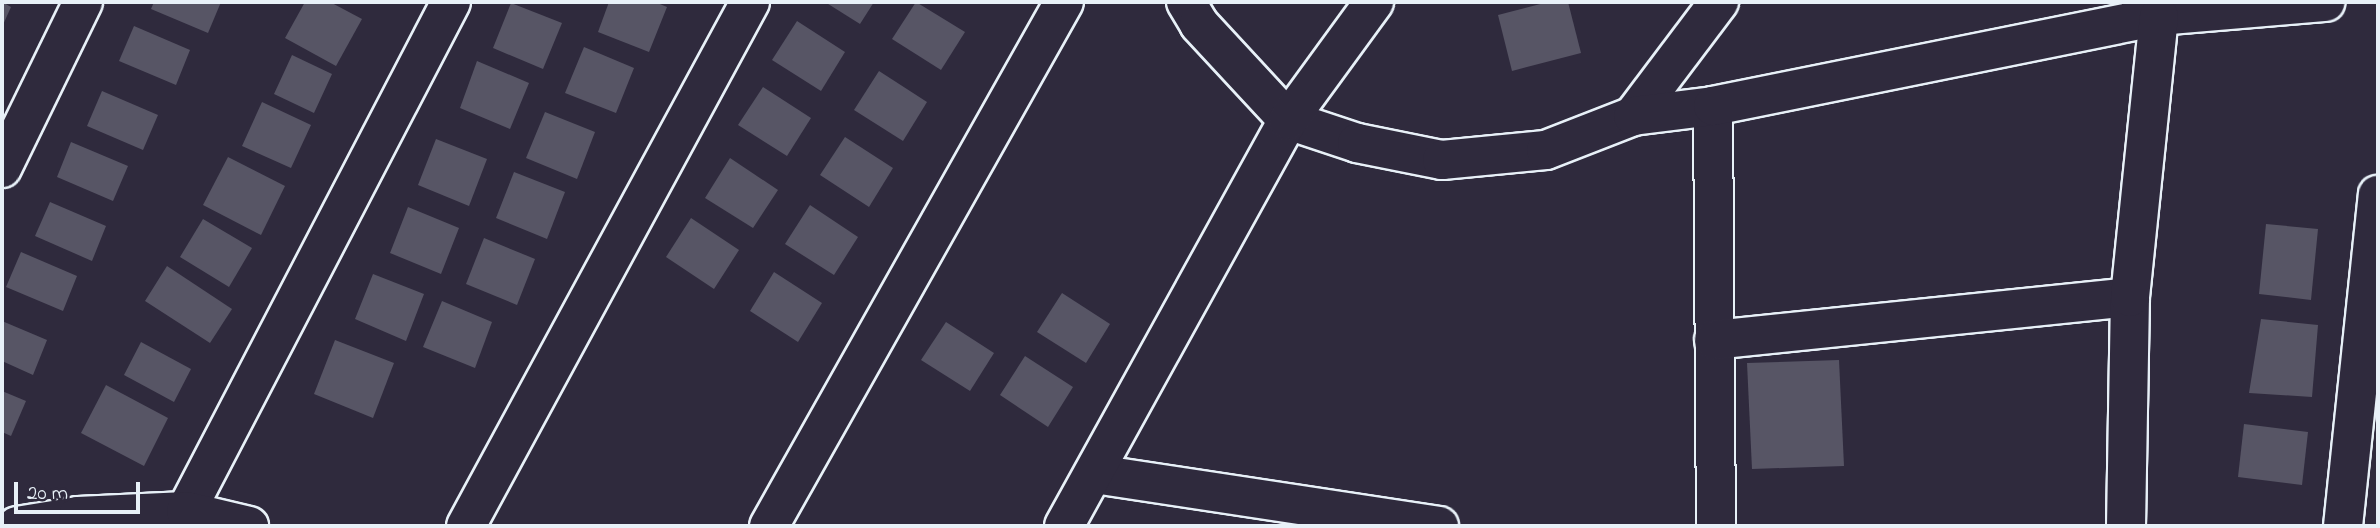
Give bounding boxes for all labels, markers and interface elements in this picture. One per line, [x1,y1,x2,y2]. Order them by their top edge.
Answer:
scale bar [18,468,144,512]
text: 20 m [27,479,68,509]

